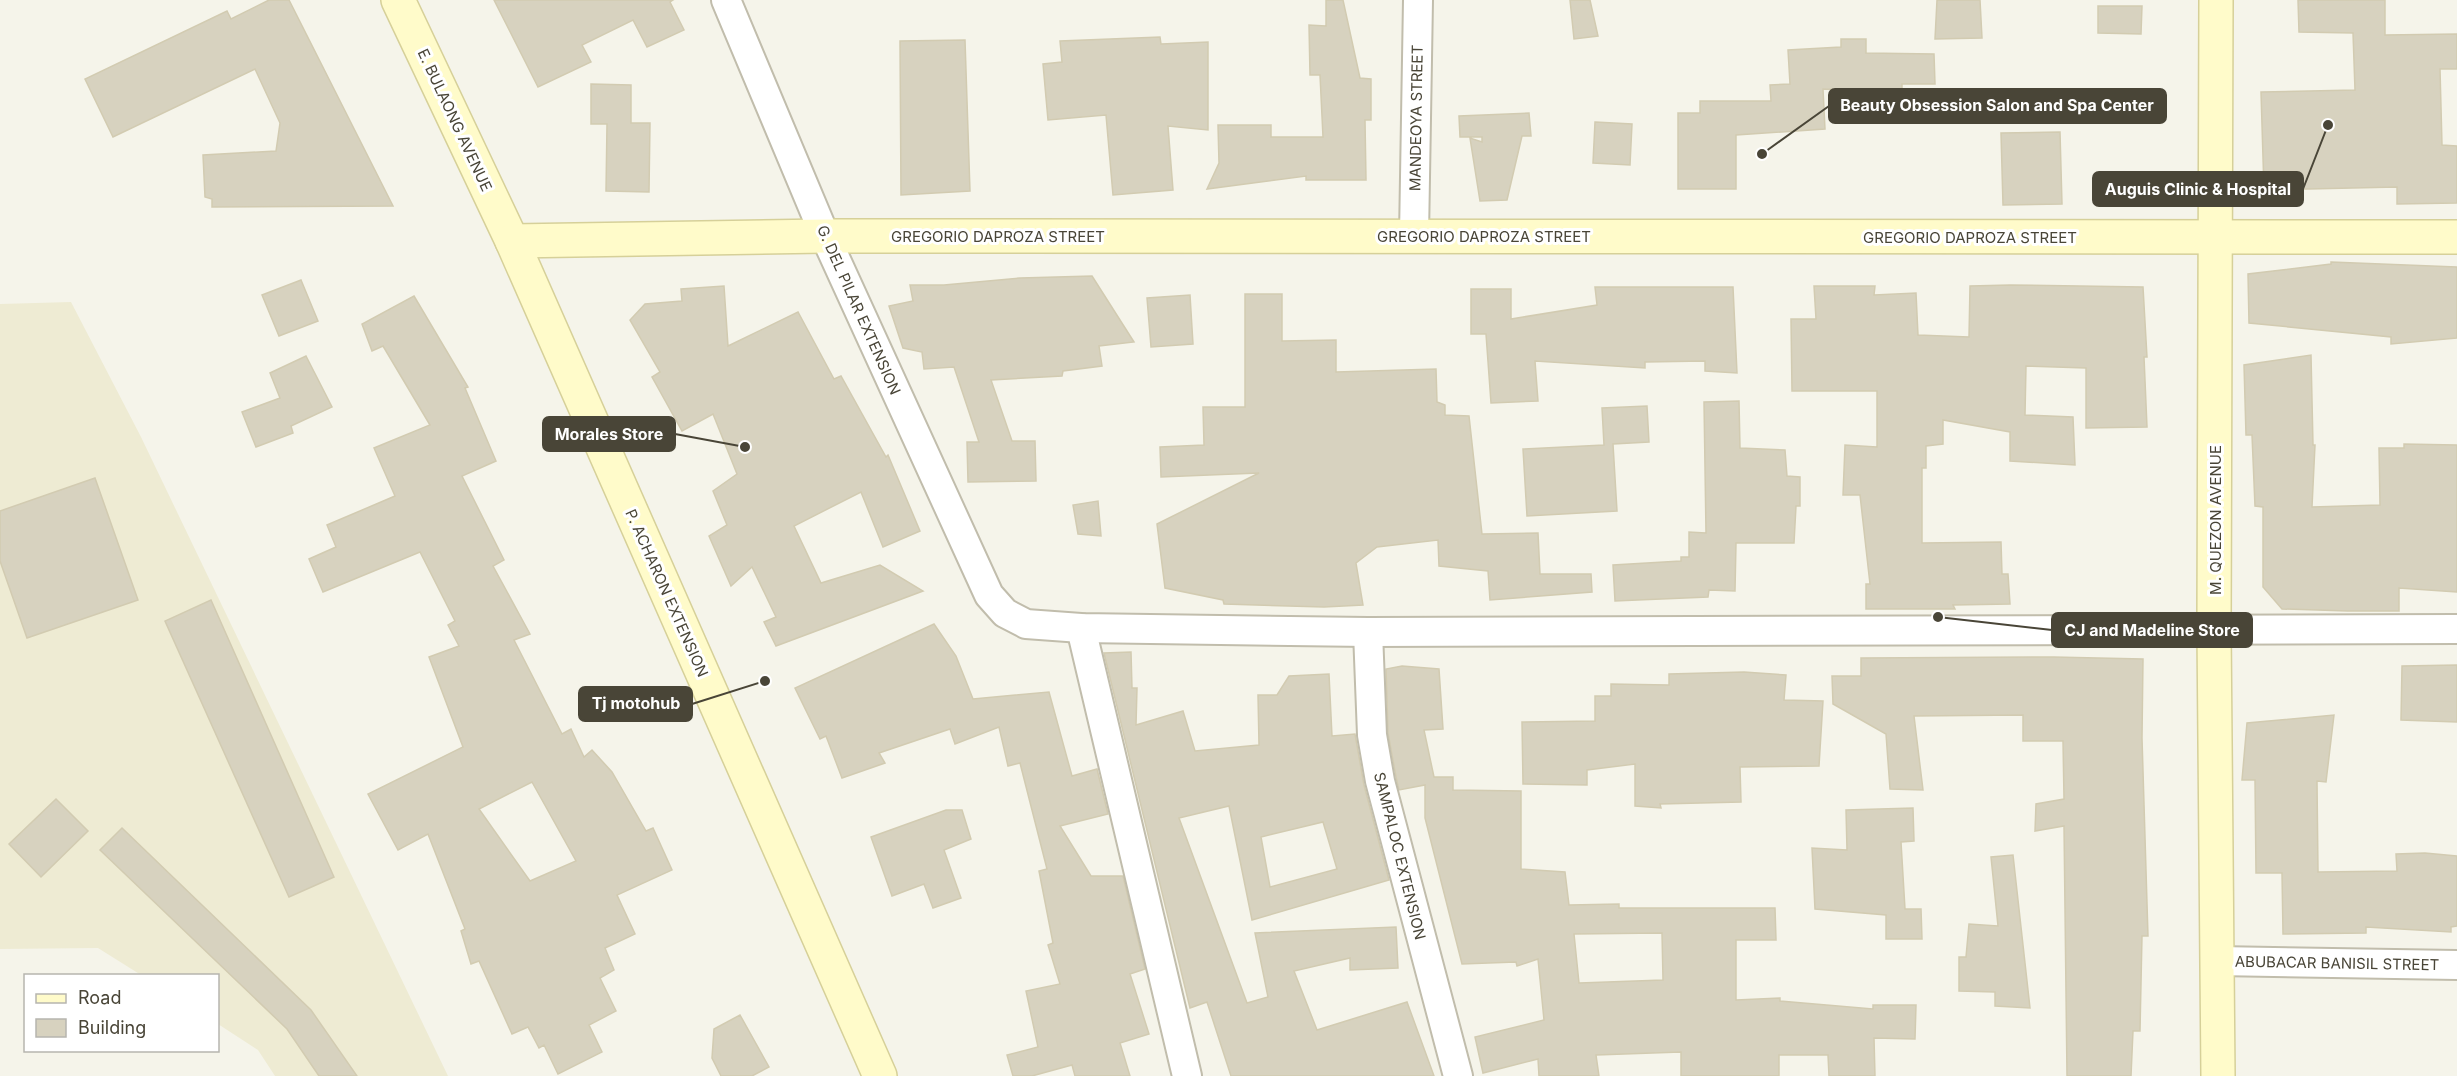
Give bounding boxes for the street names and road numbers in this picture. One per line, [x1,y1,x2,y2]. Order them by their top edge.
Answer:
street label: MANDEOYA STREET [1405,45,1427,191]
street label: E. BULAONG AVENUE [414,46,496,194]
street label: G. DEL PILAR EXTENSION [813,222,905,398]
street label: GREGORIO DAPROZA STREET [891,227,1105,246]
street label: GREGORIO DAPROZA STREET [1377,227,1591,246]
street label: GREGORIO DAPROZA STREET [1863,228,2077,247]
street label: M. QUEZON AVENUE [2206,445,2225,595]
street label: P. ACHARON EXTENSION [621,506,713,680]
street label: SAMPALOC EXTENSION [1370,770,1430,942]
street label: ABUBACAR BANISIL STREET [2235,952,2439,974]

